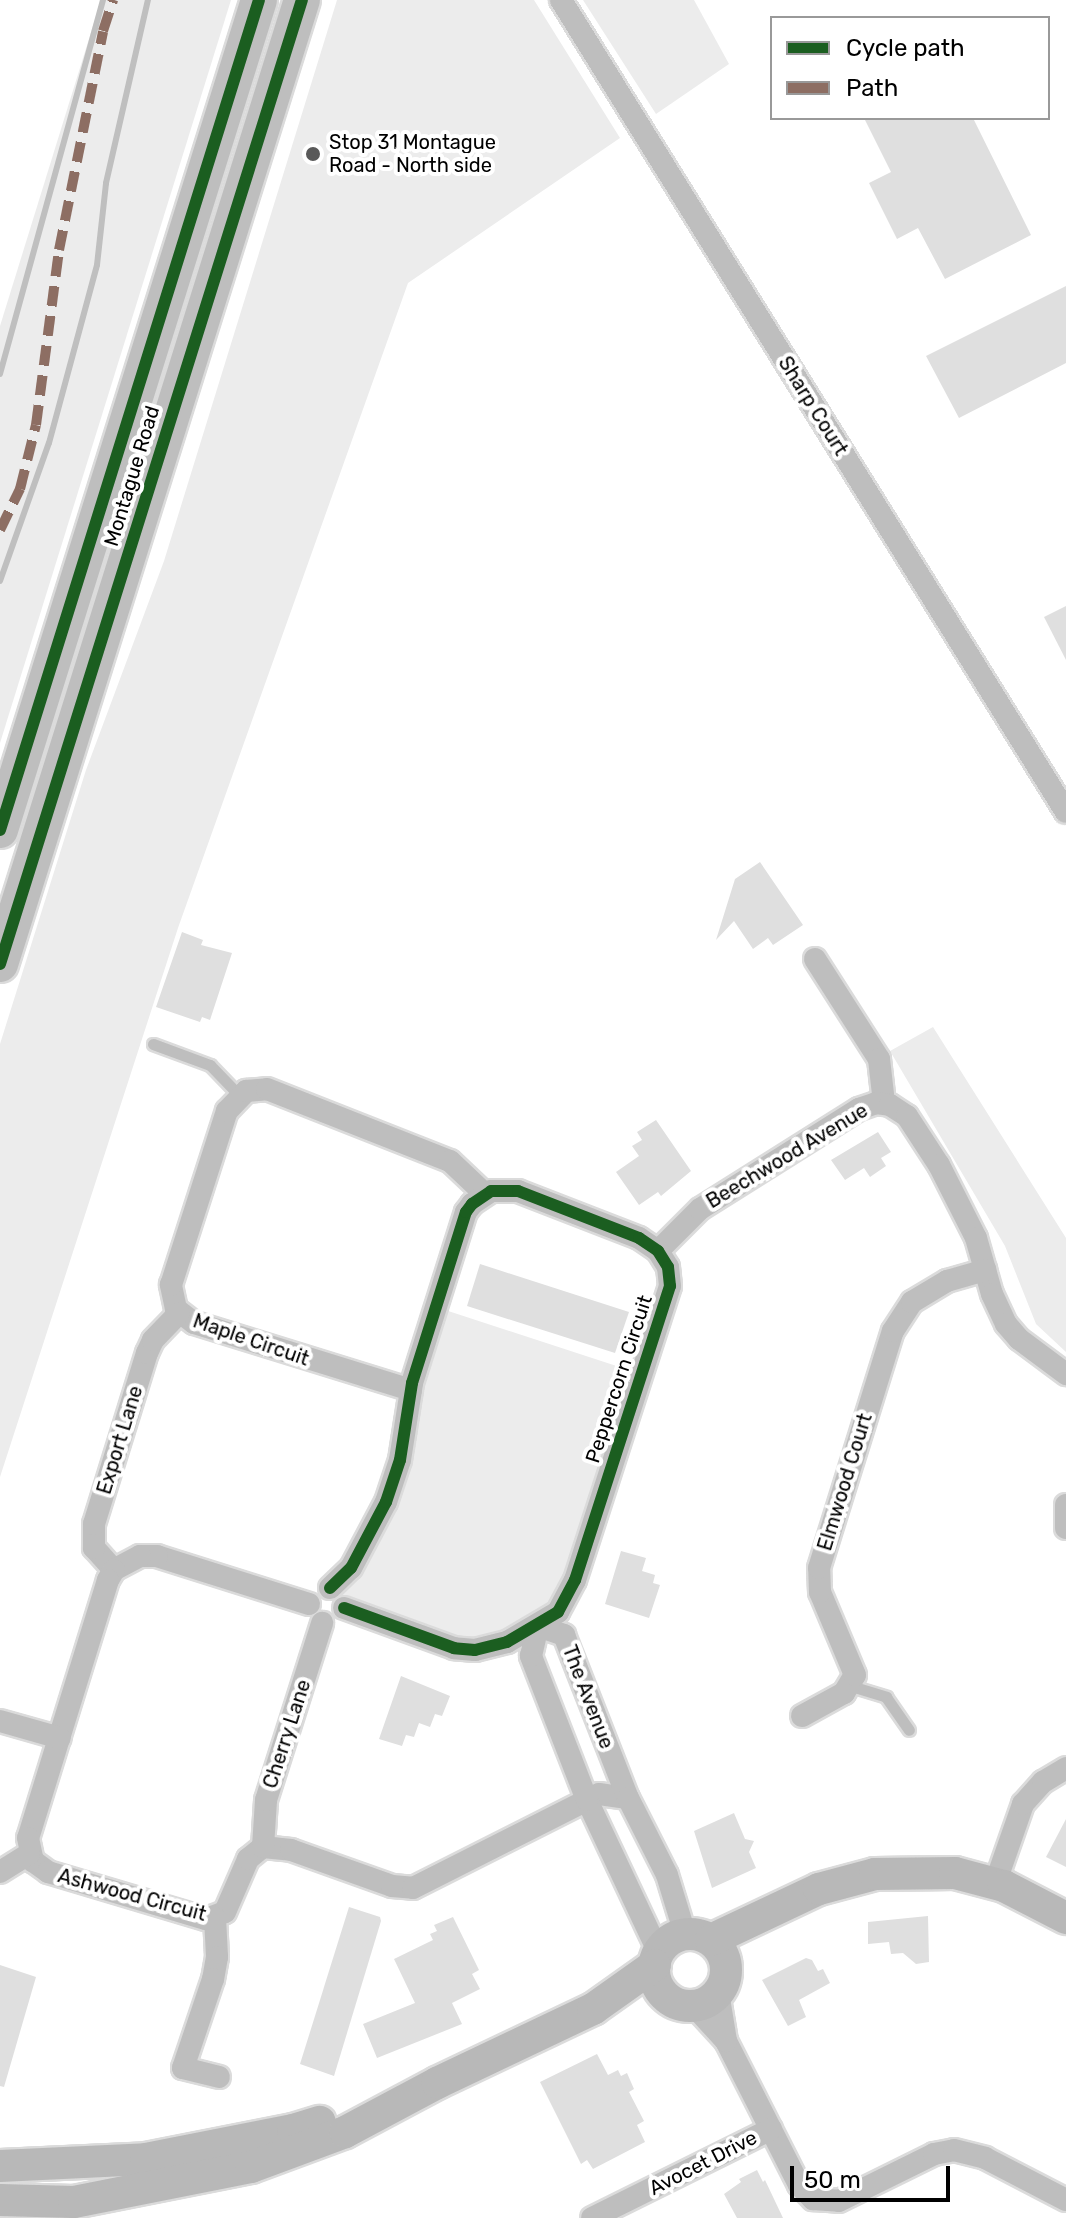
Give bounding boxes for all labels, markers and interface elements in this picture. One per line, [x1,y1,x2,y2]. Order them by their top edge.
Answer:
legend [770,16,1050,120]
text: Cycle path [846,34,965,62]
text: Path [846,74,898,102]
place label: Stop 31 Montague Road - North side [329,130,496,177]
marker: Stop 31 Montague Road - North side [304,145,322,163]
street label: Sharp Court [773,352,853,460]
street label: Montague Road [99,403,165,549]
street label: Beechwood Avenue [702,1098,872,1214]
street label: Peppercorn Circuit [581,1292,657,1466]
street label: Maple Circuit [190,1309,312,1371]
street label: Export Lane [92,1383,148,1497]
street label: Elmwood Court [813,1410,877,1554]
street label: The Avenue [557,1642,619,1752]
street label: Cherry Lane [258,1676,316,1792]
street label: Ashwood Circuit [55,1864,209,1926]
street label: Avocet Drive [645,2126,761,2200]
scale bar [794,2150,954,2200]
text: 50 m [804,2166,861,2194]

